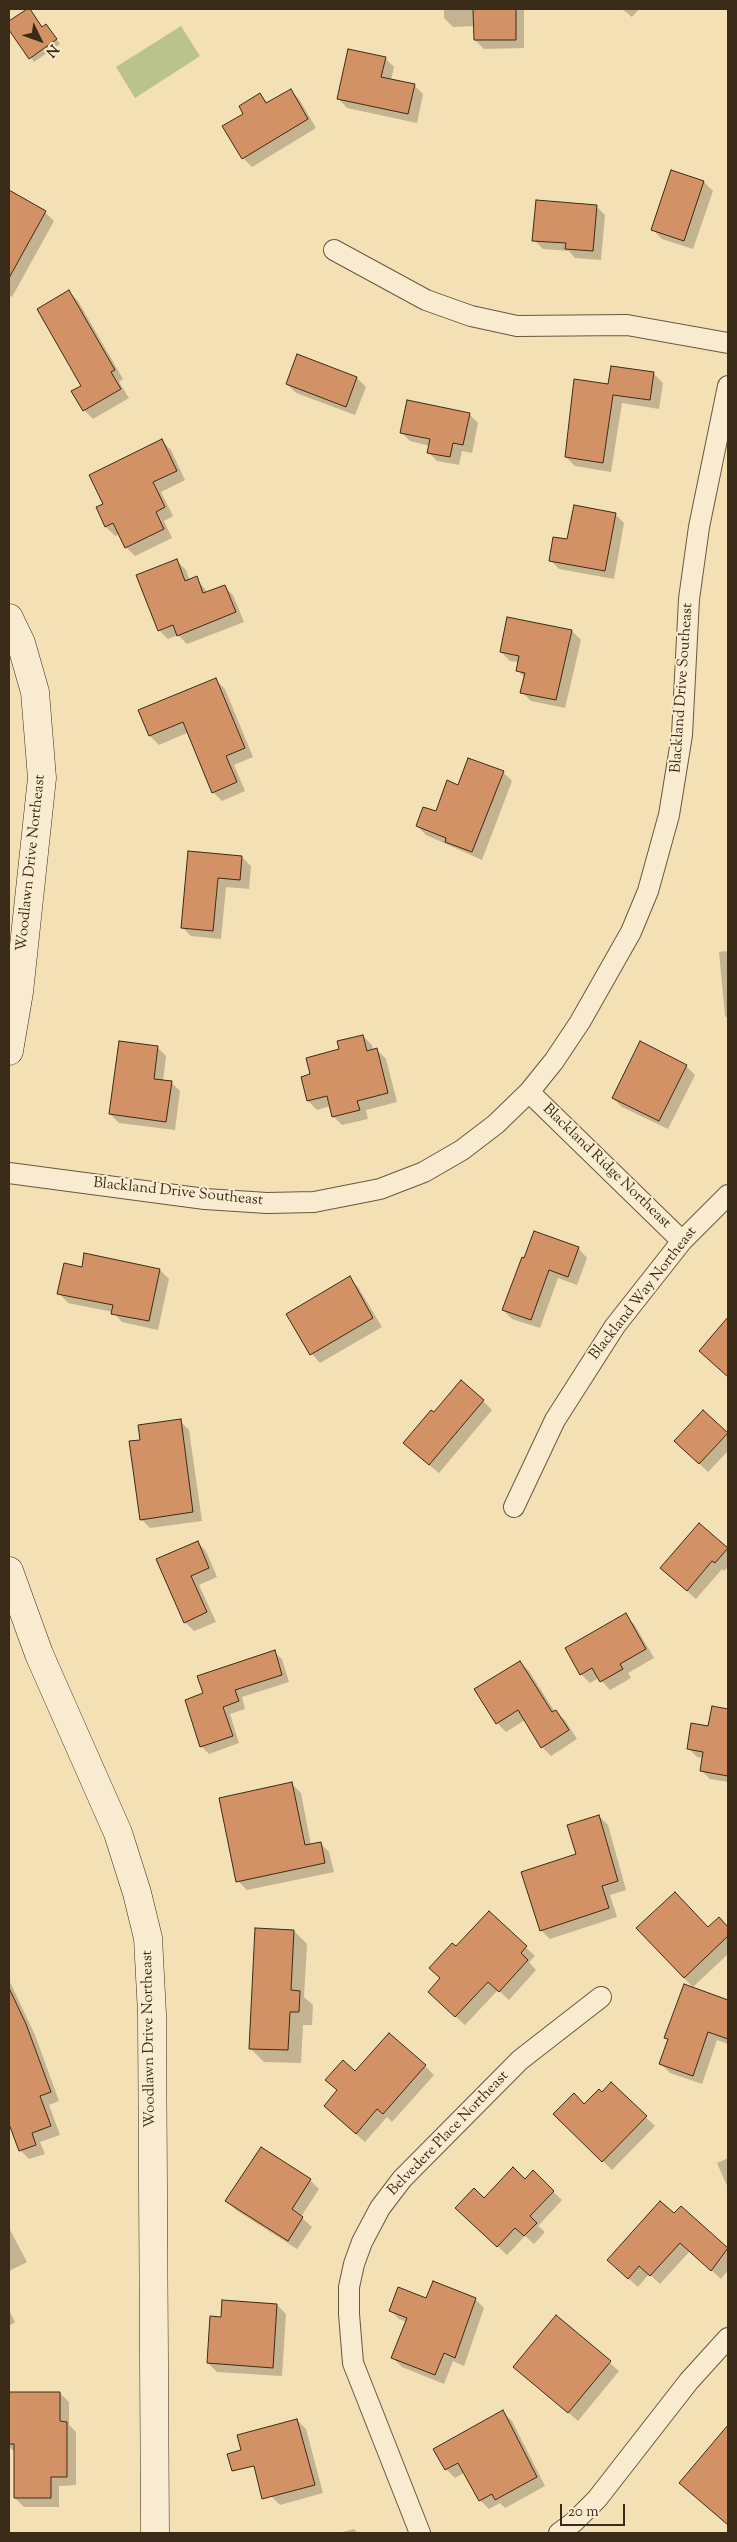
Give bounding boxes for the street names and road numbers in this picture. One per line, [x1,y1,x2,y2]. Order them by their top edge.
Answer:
street label: Blackland Drive Southeast [668,602,698,774]
street label: Woodlawn Drive Northeast [14,774,50,952]
street label: Blackland Ridge Northeast [538,1101,674,1233]
street label: Blackland Drive Southeast [92,1175,264,1211]
street label: Blackland Way Northeast [586,1224,702,1364]
street label: Woodlawn Drive Northeast [139,1950,161,2128]
street label: Belvedere Place Northeast [385,2068,513,2200]

